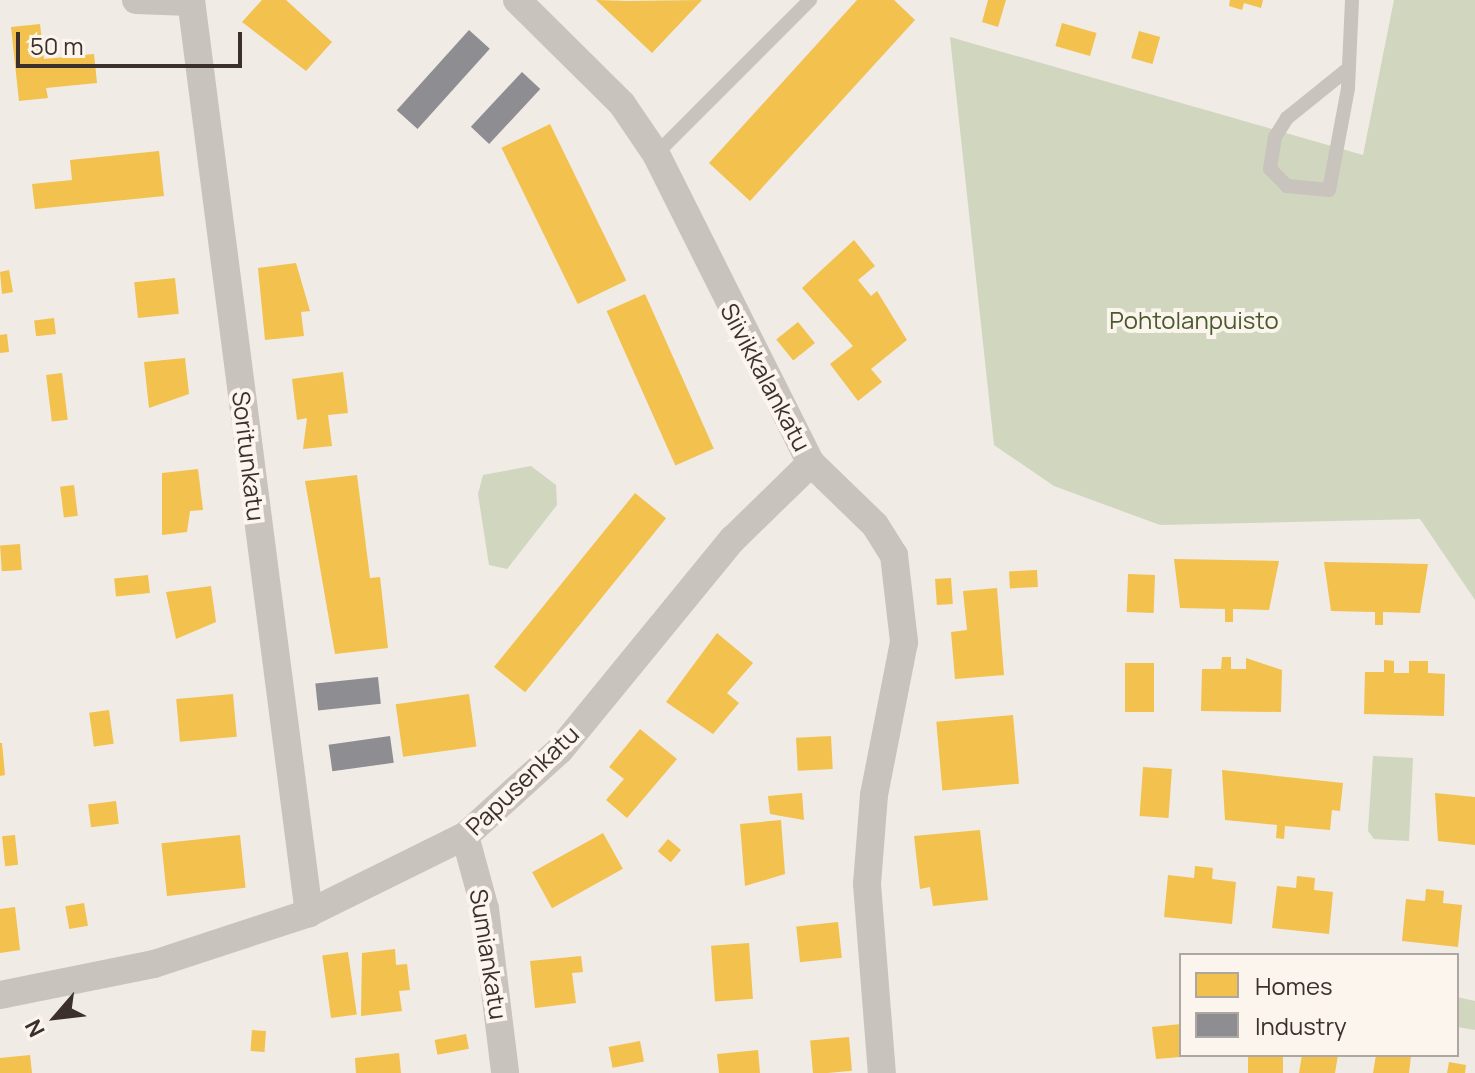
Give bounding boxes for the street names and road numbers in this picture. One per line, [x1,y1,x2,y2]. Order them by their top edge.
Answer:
street label: Siivikkalankatu [715,298,817,456]
street label: Soritunkatu [227,389,271,523]
street label: Papusenkatu [460,719,584,841]
street label: Sumiankatu [464,887,514,1021]

